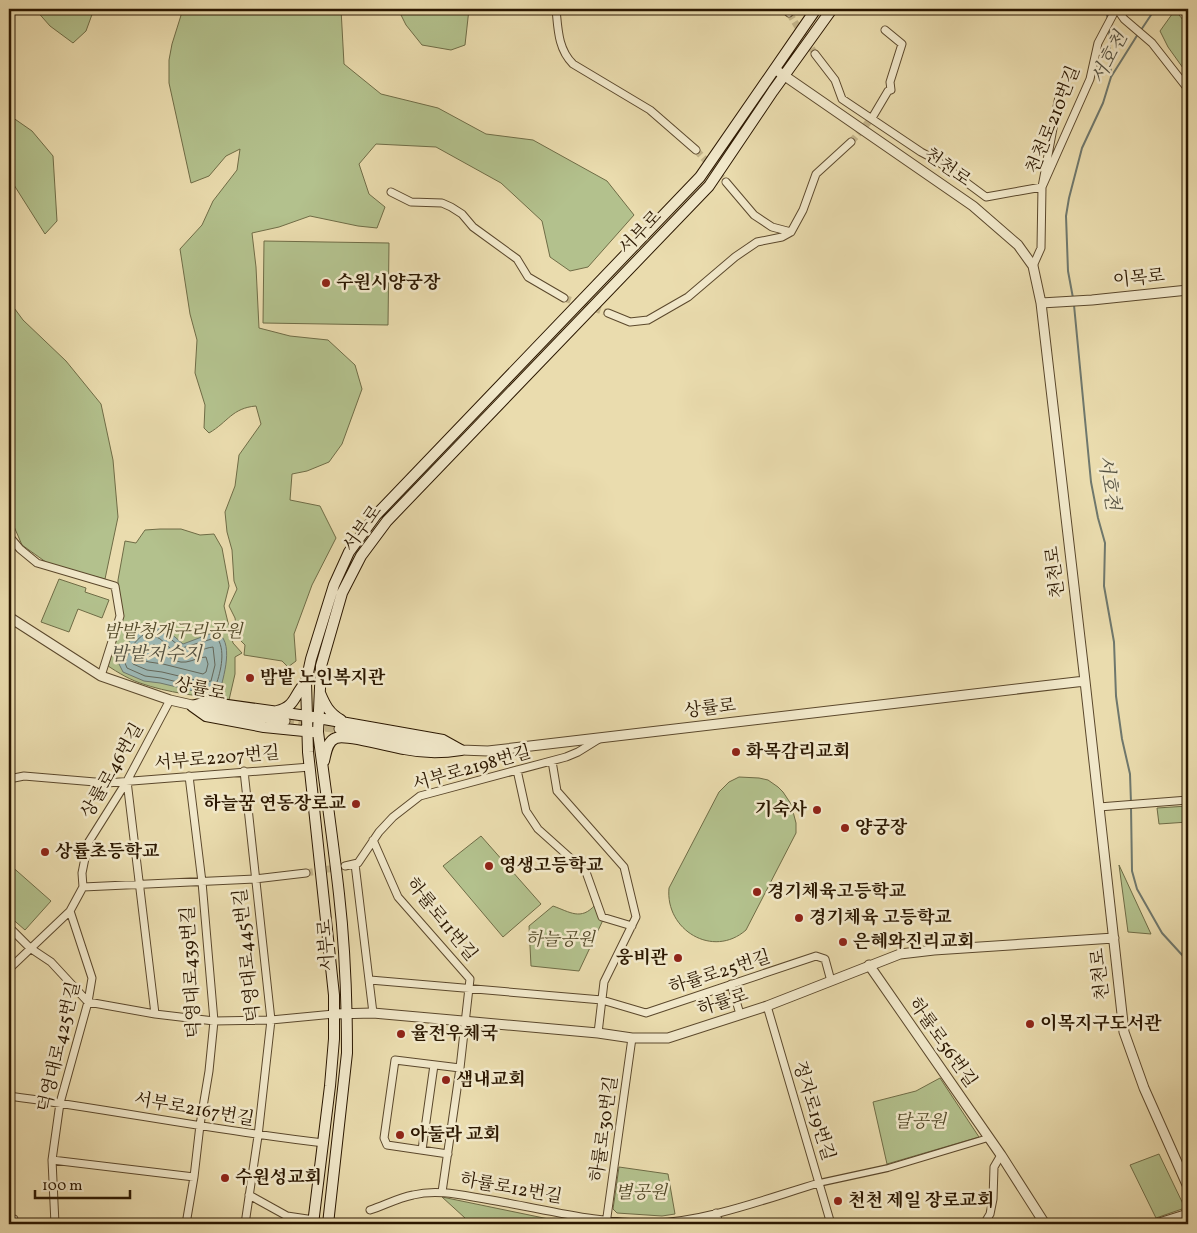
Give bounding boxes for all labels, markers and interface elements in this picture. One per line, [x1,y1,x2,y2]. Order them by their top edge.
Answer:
water label: 서호천 [1086,26,1135,88]
street label: 천천로210번길 [1021,62,1087,178]
street label: 천천로 [918,143,976,193]
street label: 서부로 [614,206,668,260]
street label: 이목로 [1112,264,1166,294]
place label: 수원시양궁장 [336,271,441,296]
marker: 수원시양궁장 [320,277,332,289]
water label: 서호천 [1091,454,1125,514]
street label: 서부로 [338,501,388,557]
street label: 천천로 [1040,545,1072,599]
park label: 밤밭청개구리공원 [103,620,244,645]
water label: 밤밭저수지 [110,642,204,668]
place label: 밤밭 노인복지관 [260,666,386,691]
street label: 상률로 [172,672,228,708]
marker: 밤밭 노인복지관 [244,672,256,684]
street label: 상률로 [683,693,737,725]
street label: 상률로46번길 [76,719,150,823]
street label: 서부로2198번길 [410,740,534,798]
place label: 화목감리교회 [746,740,850,765]
street label: 서부로2207번길 [153,741,281,777]
marker: 화목감리교회 [730,746,742,758]
place label: 하늘꿈 연동장로교 [203,792,347,817]
marker: 하늘꿈 연동장로교 [350,798,362,810]
place label: 기숙사 [755,798,808,823]
marker: 기숙사 [811,804,823,816]
place label: 양궁장 [855,816,908,841]
marker: 양궁장 [839,822,851,834]
place label: 상률초등학교 [55,840,160,865]
marker: 상률초등학교 [39,846,51,858]
place label: 영생고등학교 [499,854,604,879]
marker: 영생고등학교 [483,860,495,872]
street label: 하률로11번길 [400,873,482,967]
place label: 경기체육고등학교 [767,880,907,905]
marker: 경기체육고등학교 [751,886,763,898]
street label: 덕영대로445번길 [229,887,267,1023]
street label: 덕영대로439번길 [176,905,208,1039]
place label: 경기체육 고등학교 [809,906,952,931]
marker: 경기체육 고등학교 [793,912,805,924]
street label: 서부로 [313,918,341,972]
park label: 하늘공원 [525,928,596,953]
place label: 은혜와진리교회 [853,930,975,955]
marker: 은혜와진리교회 [837,936,849,948]
street label: 하률로25번길 [666,945,774,1001]
place label: 웅비관 [616,946,669,971]
street label: 천천로 [1086,947,1116,1001]
marker: 웅비관 [672,952,684,964]
street label: 덕영대로425번길 [33,979,87,1115]
street label: 하률로 [694,983,752,1023]
street label: 하률로56번길 [902,993,982,1093]
place label: 이목지구도서관 [1040,1012,1162,1037]
marker: 이목지구도서관 [1024,1018,1036,1030]
place label: 율전우체국 [411,1022,499,1047]
marker: 율전우체국 [395,1028,407,1040]
street label: 정자로19번길 [786,1058,840,1164]
place label: 샘내교회 [456,1068,526,1093]
marker: 샘내교회 [440,1074,452,1086]
street label: 하률로30번길 [585,1074,625,1184]
street label: 서부로2167번길 [132,1087,256,1133]
park label: 달공원 [894,1110,948,1135]
place label: 아둘라 교회 [410,1123,501,1148]
marker: 아둘라 교회 [394,1129,406,1141]
place label: 수원성교회 [235,1166,322,1191]
scale bar [35,1168,130,1200]
street label: 하률로12번길 [458,1168,564,1210]
marker: 수원성교회 [219,1172,231,1184]
text: 100 m [42,1176,82,1197]
park label: 별공원 [615,1181,669,1206]
place label: 천천 제일 장로교회 [848,1189,994,1214]
marker: 천천 제일 장로교회 [832,1195,844,1207]

